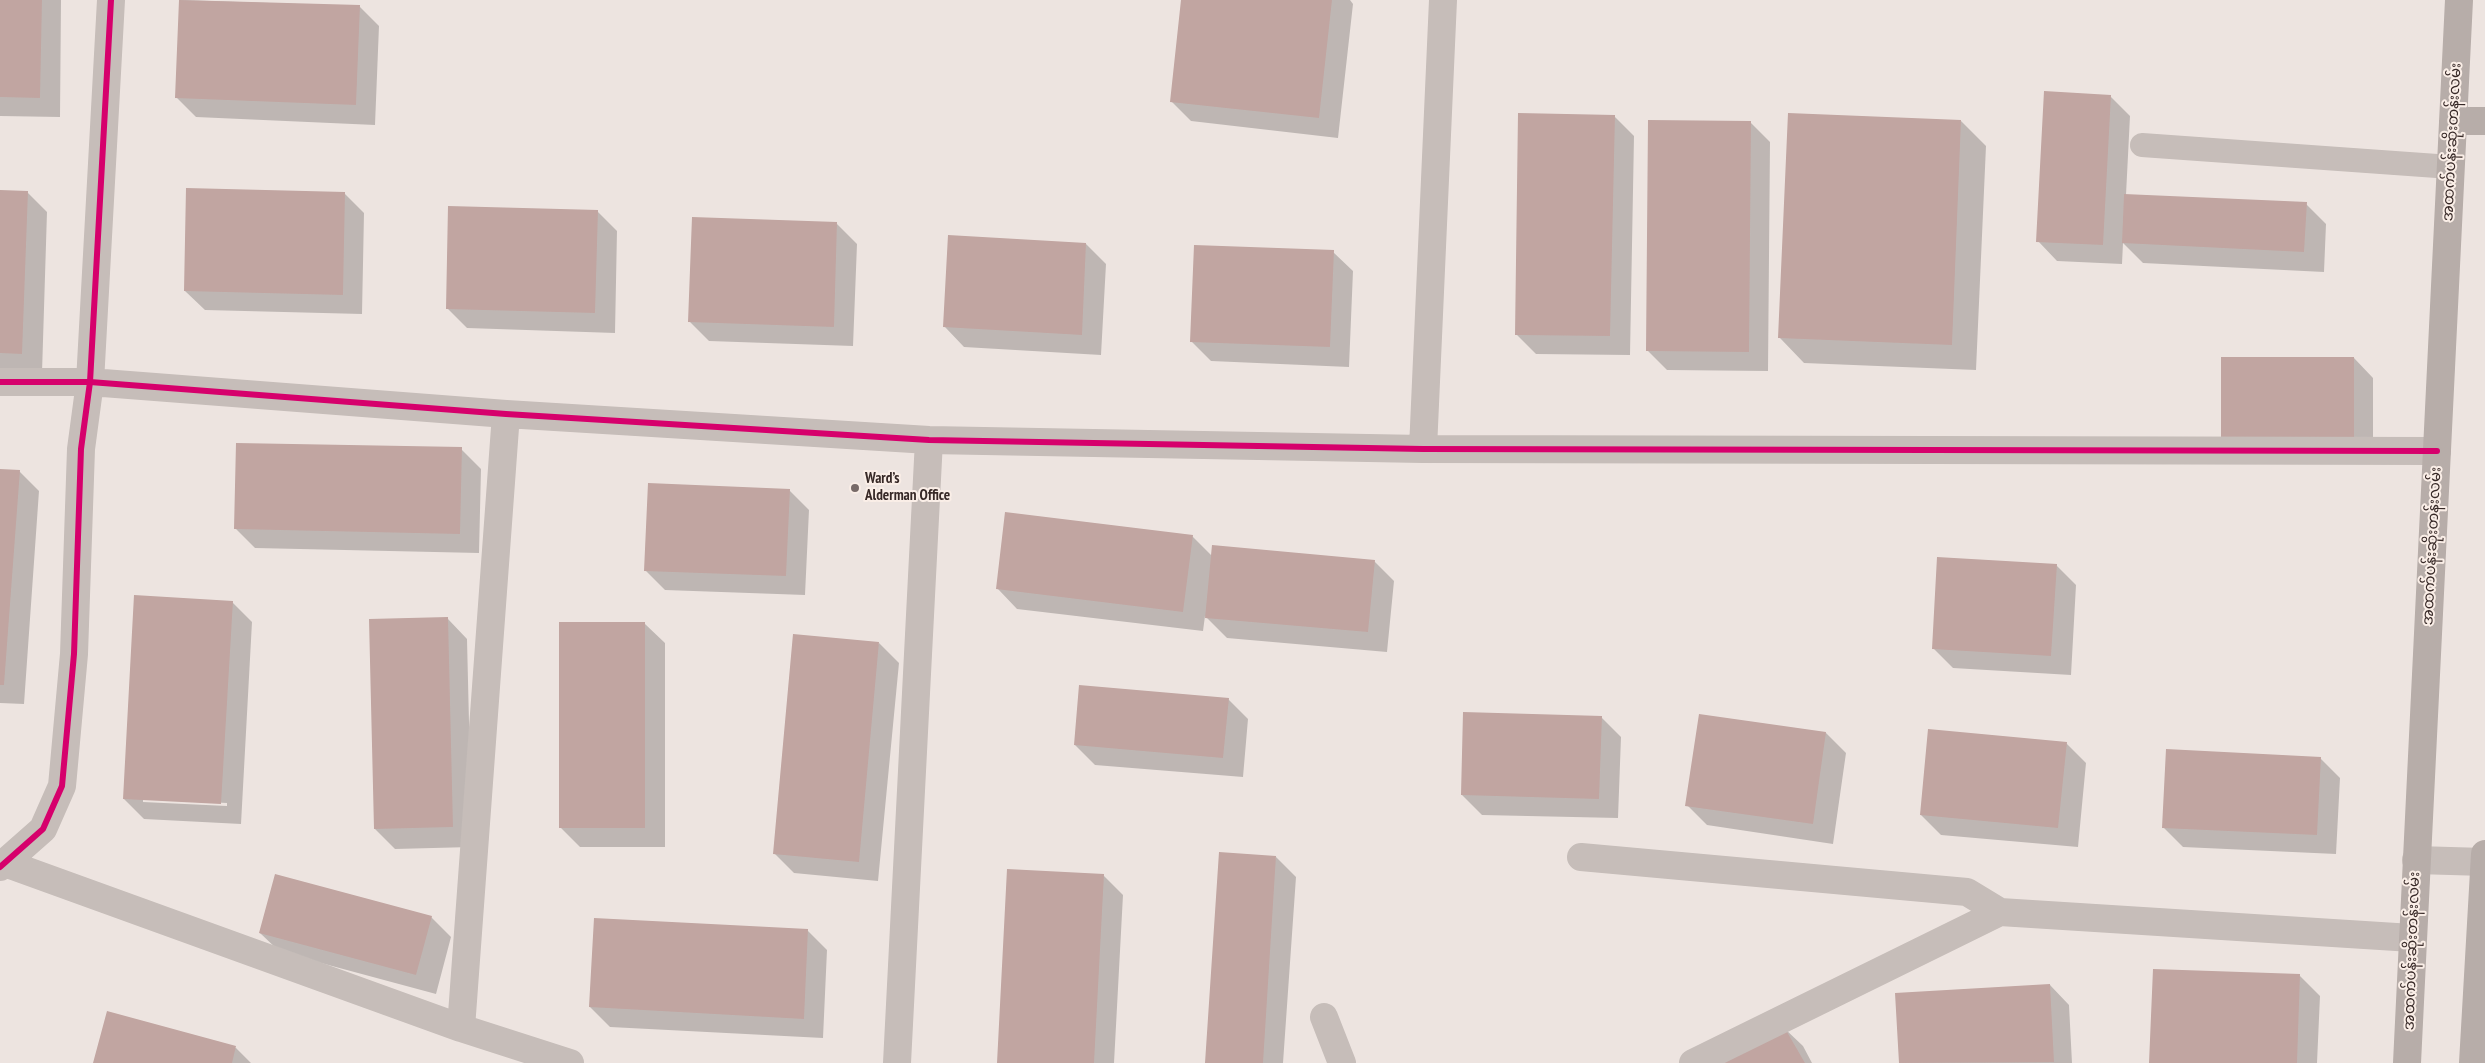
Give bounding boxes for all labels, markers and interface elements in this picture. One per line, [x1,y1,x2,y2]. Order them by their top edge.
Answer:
street label: အထက်ပန်းဆိုးတန်းလမ်း [2439,62,2465,222]
street label: အထက်ပန်းဆိုးတန်းလမ်း [2419,466,2445,626]
place label: Ward’s Alderman Office [865,470,950,505]
marker: Ward’s Alderman Office [849,482,861,494]
street label: အထက်ပန်းဆိုးတန်းလမ်း [2400,871,2424,1031]

